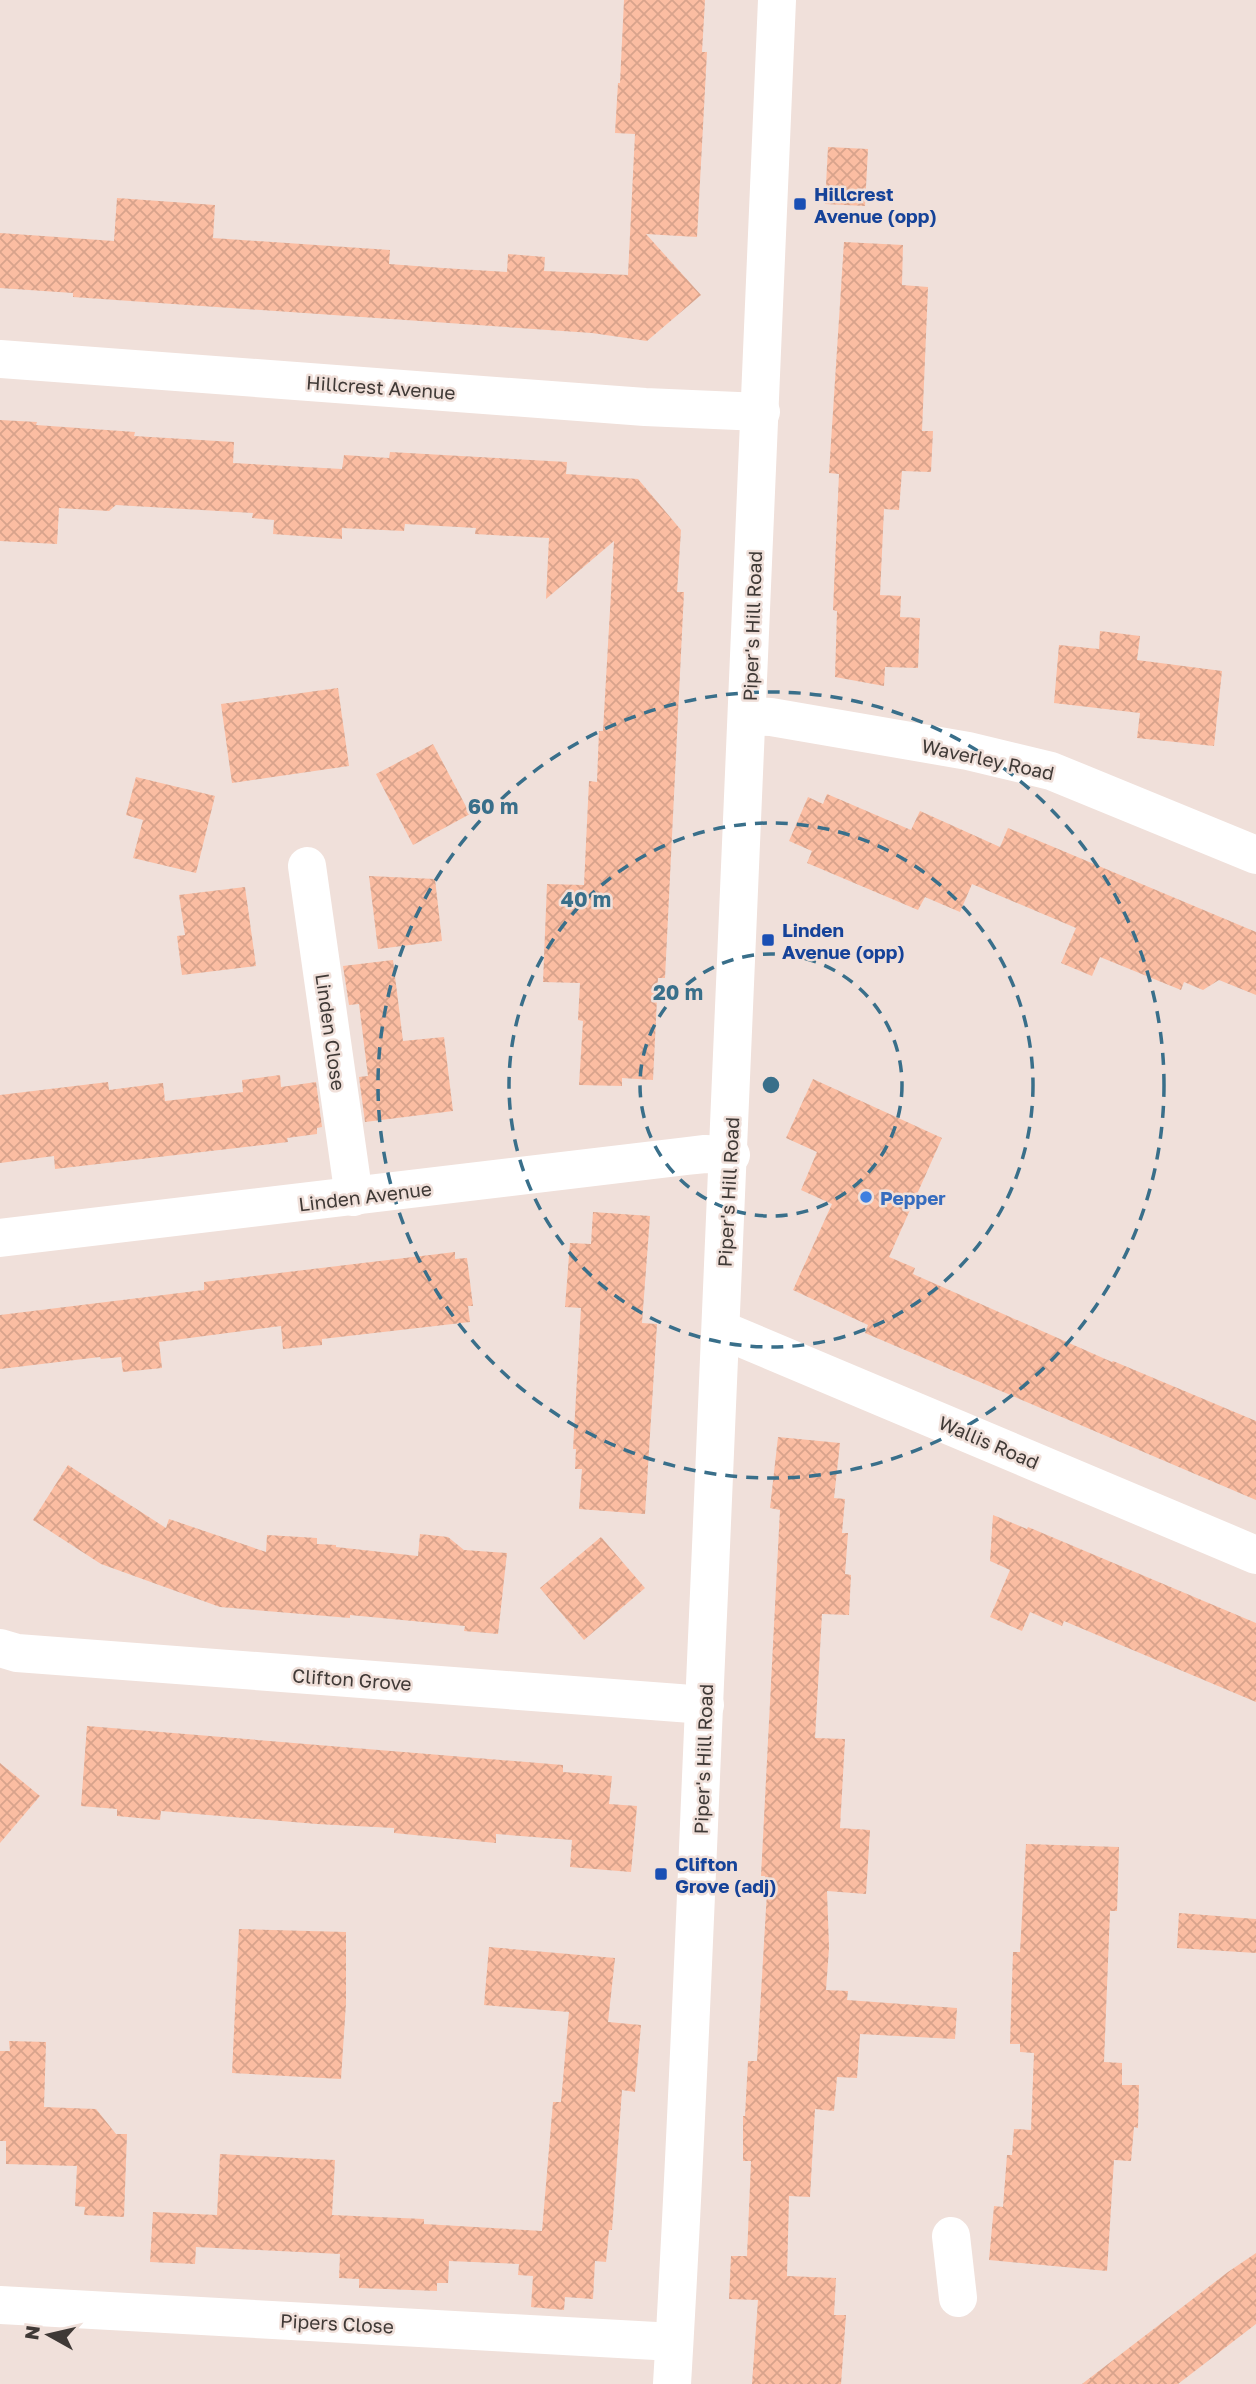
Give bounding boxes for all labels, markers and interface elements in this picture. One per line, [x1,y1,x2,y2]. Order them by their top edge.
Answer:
place label: Hillcrest Avenue (opp) [814,182,937,227]
marker: Hillcrest Avenue (opp) [792,196,808,212]
street label: Hillcrest Avenue [306,370,456,404]
street label: Piper's Hill Road [738,550,766,702]
street label: Waverley Road [920,734,1056,784]
text: 60 m [468,793,518,819]
text: 40 m [561,886,611,912]
place label: Linden Avenue (opp) [782,918,905,963]
marker: Linden Avenue (opp) [760,932,776,948]
street label: Linden Close [311,972,351,1092]
text: 20 m [653,979,703,1005]
centre of rings [759,1073,783,1097]
street label: Piper's Hill Road [713,1116,743,1268]
street label: Linden Avenue [297,1176,433,1216]
place label: Pepper [880,1186,946,1209]
marker: Pepper [858,1189,874,1205]
street label: Wallis Road [935,1411,1043,1473]
street label: Clifton Grove [292,1663,412,1695]
street label: Piper's Hill Road [689,1683,717,1835]
place label: Clifton Grove (adj) [675,1852,776,1897]
marker: Clifton Grove (adj) [653,1866,669,1882]
north arrow [14,2300,84,2370]
street label: Pipers Close [280,2309,394,2337]
text: N [19,2324,44,2341]

